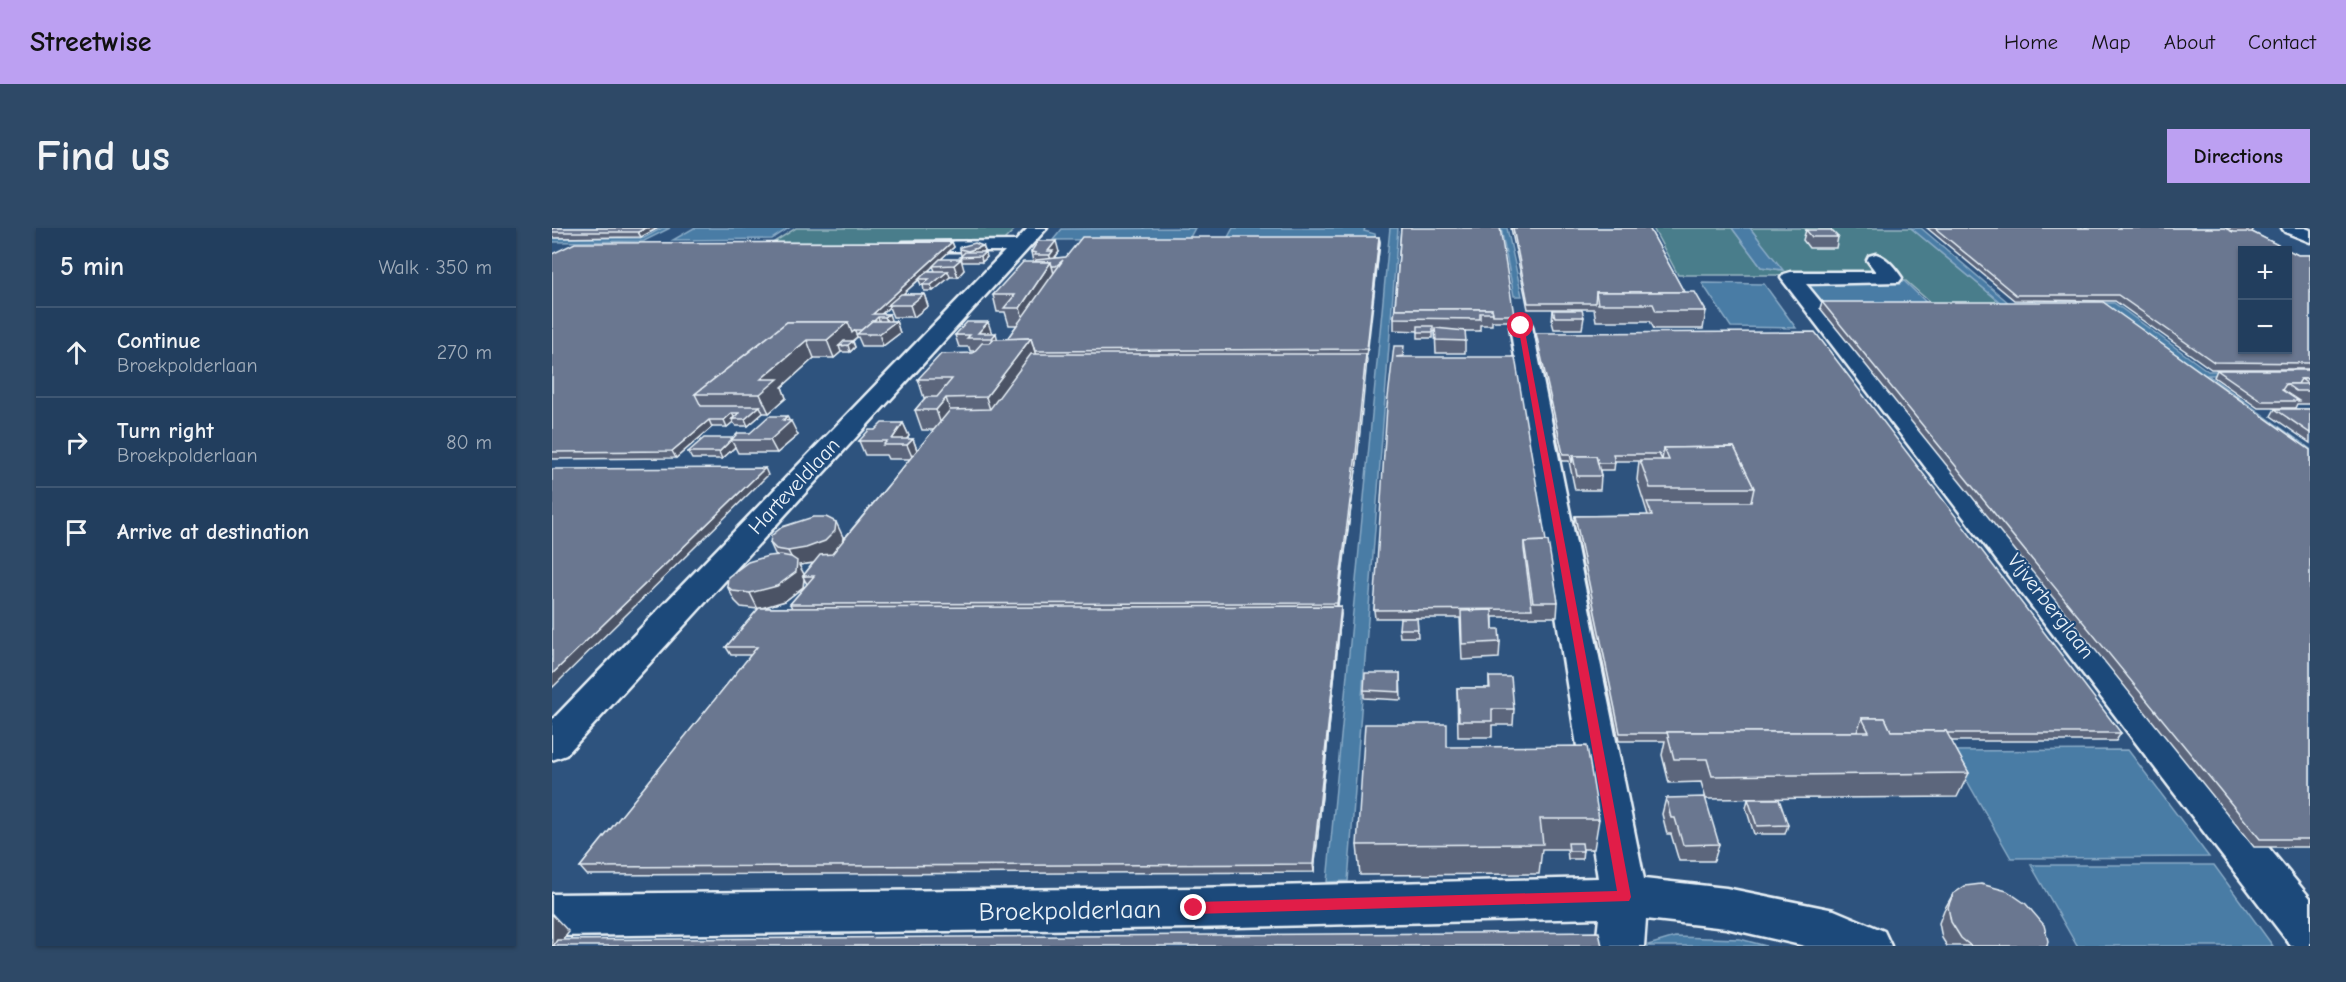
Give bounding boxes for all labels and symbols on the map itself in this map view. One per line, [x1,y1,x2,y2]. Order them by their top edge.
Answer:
route start [1507,312,1533,338]
street label: Harteveldlaan [743,433,845,539]
street label: Vijverberglaan [2003,549,2099,663]
street label: Broekpolderlaan [978,894,1162,928]
route end [1180,894,1206,920]

